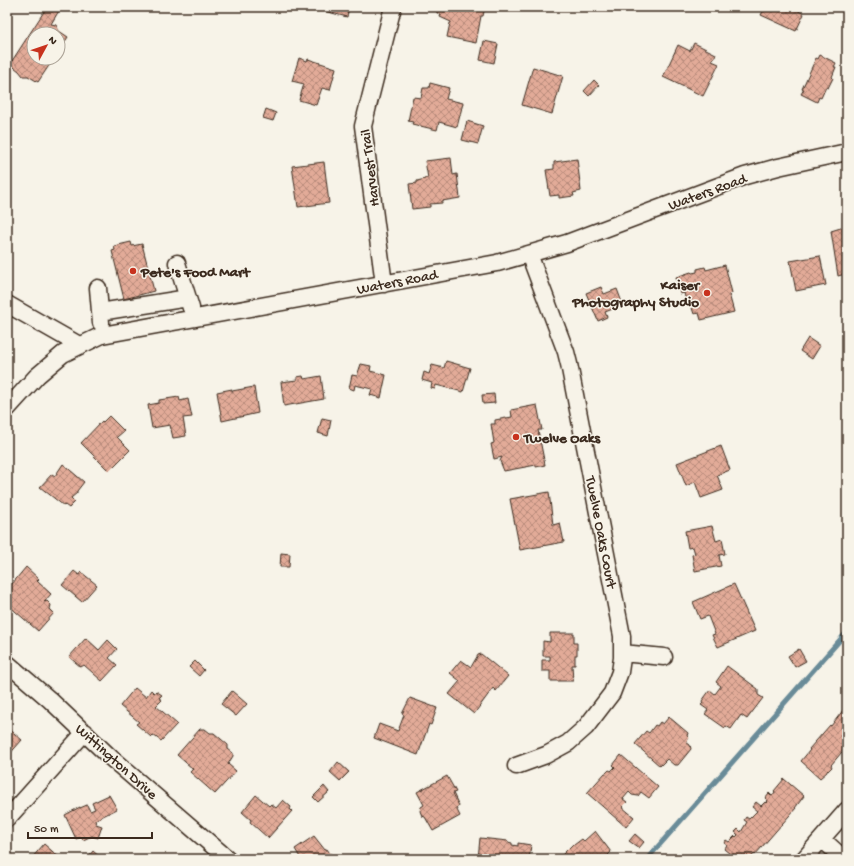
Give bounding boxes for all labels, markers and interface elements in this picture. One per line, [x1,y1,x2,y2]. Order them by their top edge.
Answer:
north arrow [26,26,66,66]
text: N [45,34,59,47]
street label: Harvest Trail [357,128,385,207]
street label: Waters Road [666,170,750,215]
place label: Pete's Food Mart [140,264,251,282]
marker: Pete's Food Mart [128,266,138,276]
street label: Waters Road [355,266,441,300]
place label: Kaiser Photography Studio [571,277,701,312]
marker: Kaiser Photography Studio [702,288,712,298]
place label: Twelve Oaks [523,430,601,448]
marker: Twelve Oaks [511,432,521,442]
street label: Twelve Oaks Court [580,474,620,592]
street label: Wittington Drive [71,721,161,804]
scale bar [28,814,152,840]
text: 50 m [34,823,59,837]

